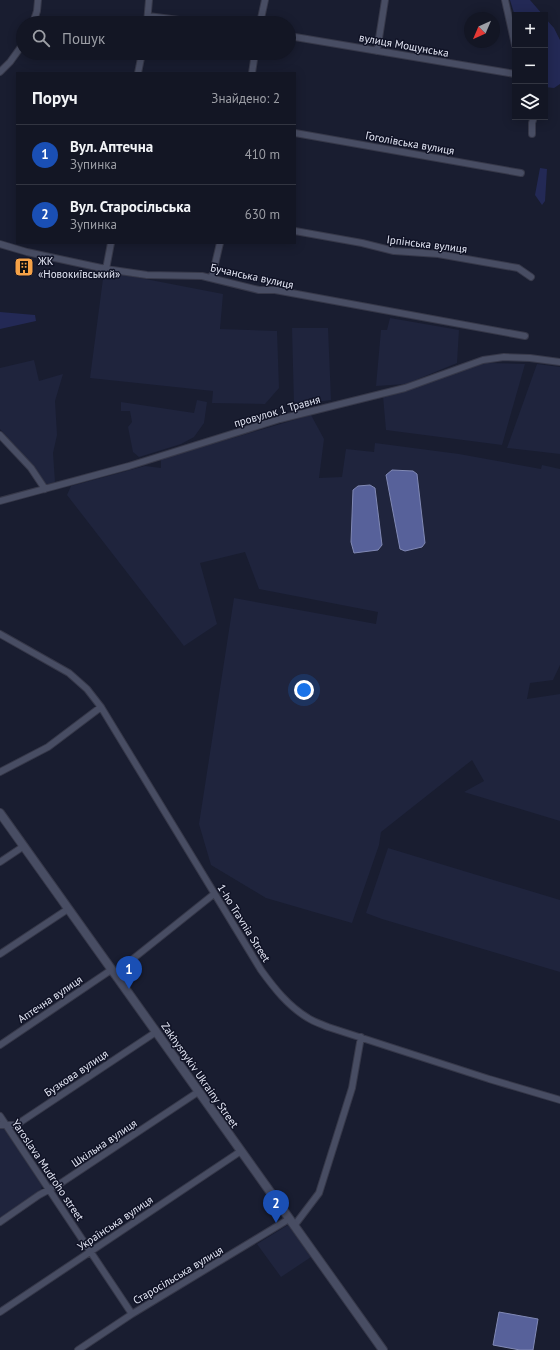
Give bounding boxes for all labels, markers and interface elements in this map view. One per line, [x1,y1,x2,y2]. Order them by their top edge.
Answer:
north arrow [464,12,500,48]
map controls [512,12,548,120]
button: + [512,12,548,48]
search box [16,16,296,60]
icon: search [30,27,52,49]
text: Пошук [62,29,105,48]
street label: вулиця Мощунська [358,30,450,60]
button: − [512,48,548,84]
button: layers [512,84,548,120]
text: Поруч [32,87,78,109]
text: Знайдено: 2 [211,90,280,107]
street label: Гоголівська вулиця [364,128,456,158]
text: Вул. Аптечна [70,137,153,156]
text: 1 [41,146,49,163]
text: 410 m [245,146,280,163]
text: Зупинка [70,156,117,173]
text: Вул. Старосільська [70,197,191,216]
text: 2 [41,206,49,223]
text: 630 m [245,206,280,223]
text: Зупинка [70,216,117,233]
street label: Ірпінська вулиця [386,232,468,256]
place label: ЖК «Новокиївський» [37,254,120,281]
building icon: ЖК «Новокиївський» [13,256,35,278]
street label: Бучанська вулиця [209,260,295,292]
street label: провулок 1 Травня [232,392,322,430]
your location [294,680,314,700]
street label: 1-ho Travnia Street [214,881,274,965]
pin: 1 [116,956,142,989]
street label: Аптечна вулиця [15,972,85,1026]
street label: Zakhysnykiv Ukrainy Street [158,1019,242,1131]
street label: Бузкова вулиця [41,1046,111,1100]
street label: Шкільна вулиця [69,1116,139,1170]
street label: Yaroslava Mudroho street [9,1117,87,1224]
pin: 2 [263,1190,289,1223]
street label: Українська вулиця [75,1193,155,1253]
street label: Старосільська вулиця [130,1243,226,1307]

